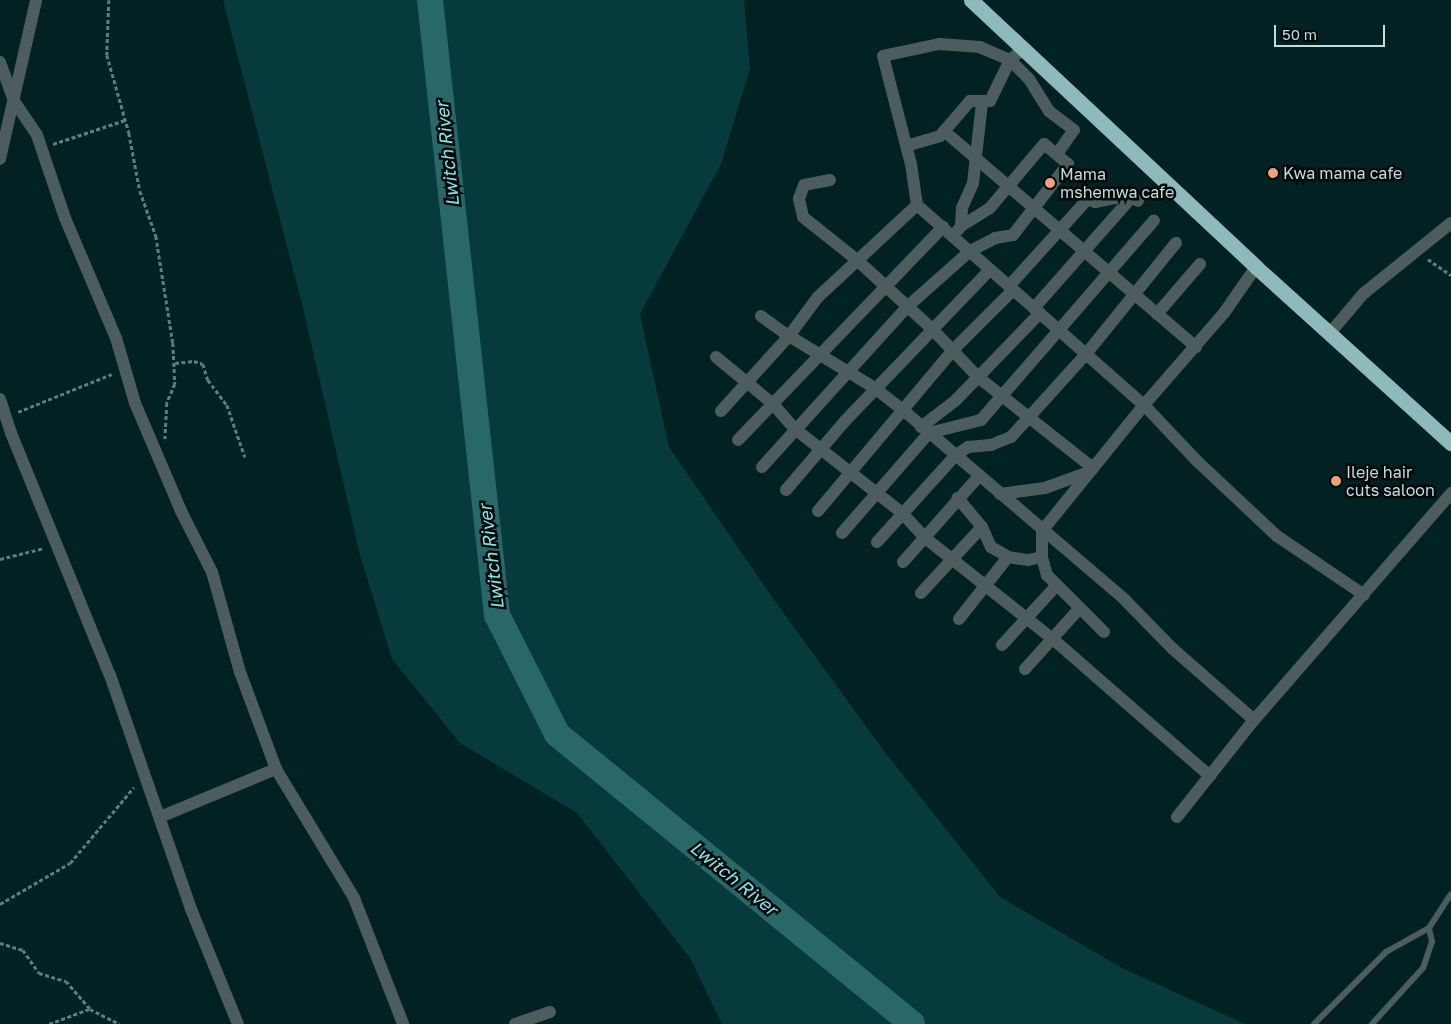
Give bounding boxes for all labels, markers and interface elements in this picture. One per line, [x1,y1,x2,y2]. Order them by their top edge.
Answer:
scale bar [1276,15,1387,47]
text: 50 m [1282,25,1317,43]
water label: Lwitch River [431,100,463,208]
place label: Kwa mama cafe [1283,163,1402,183]
place label: Mama mshemwa cafe [1060,164,1174,202]
marker: Kwa mama cafe [1267,167,1279,179]
marker: Mama mshemwa cafe [1044,177,1056,189]
place label: Ileje hair cuts saloon [1346,462,1435,500]
marker: Ileje hair cuts saloon [1330,475,1342,487]
water label: Lwitch River [474,503,508,611]
water label: Lwitch River [686,836,782,920]

